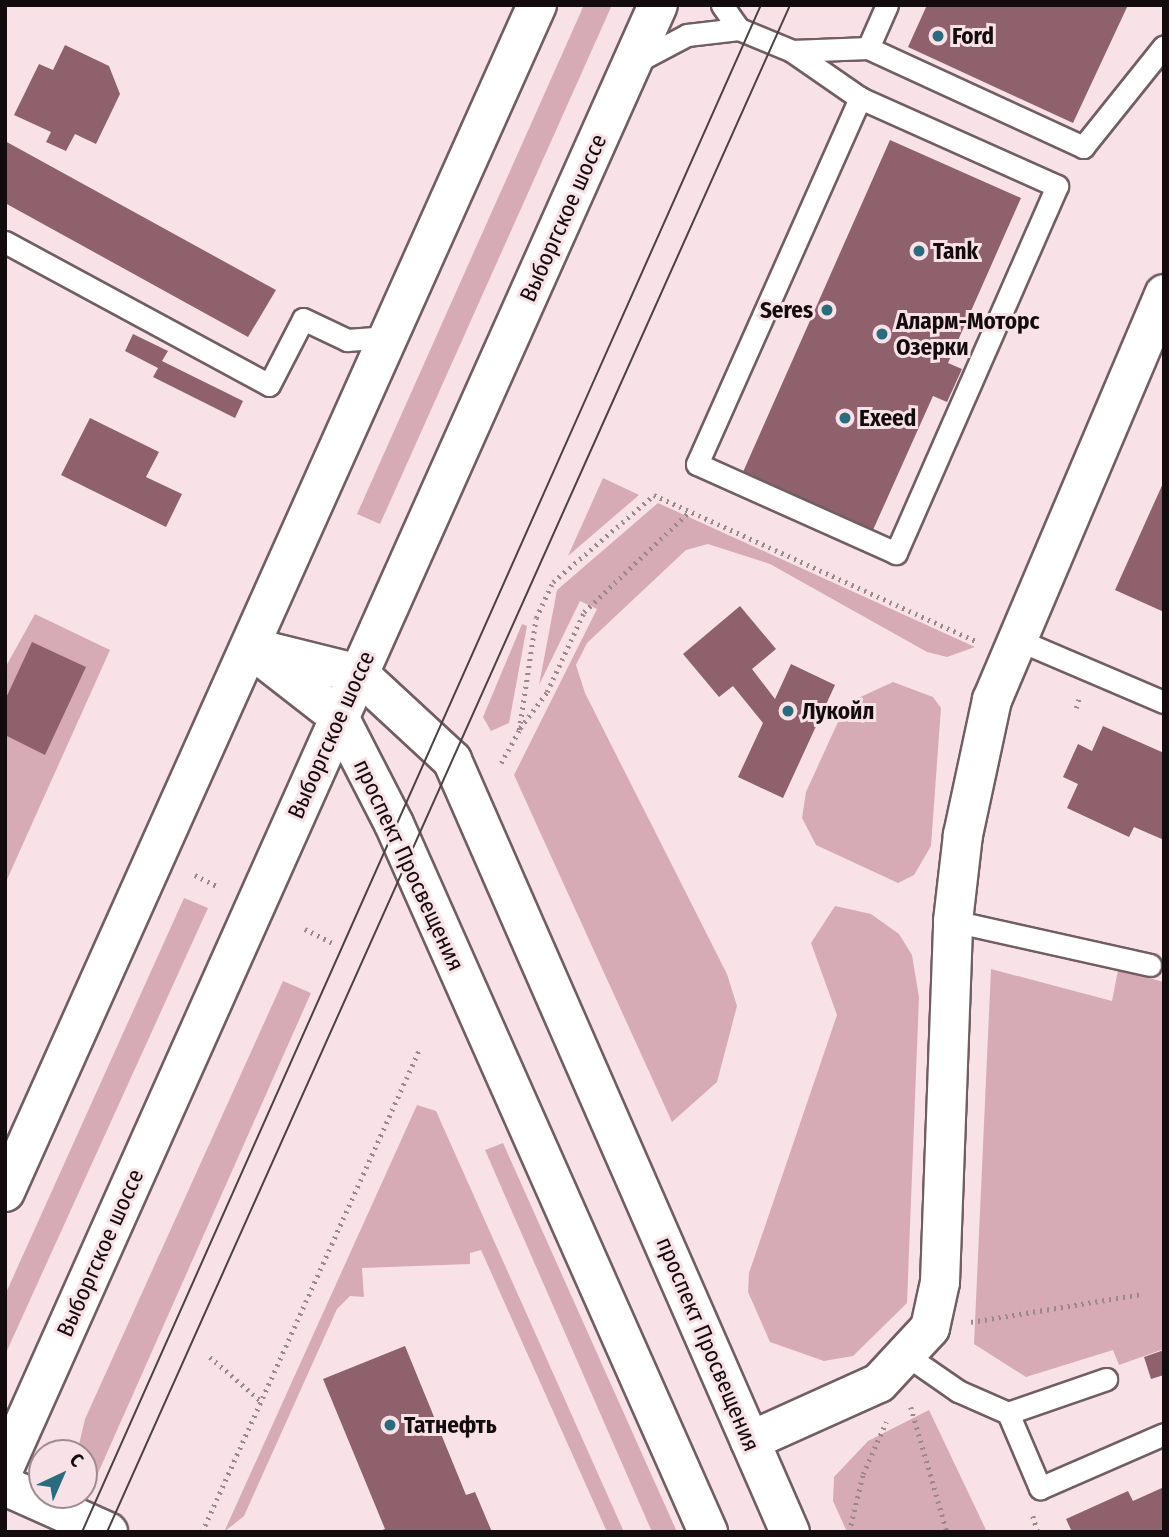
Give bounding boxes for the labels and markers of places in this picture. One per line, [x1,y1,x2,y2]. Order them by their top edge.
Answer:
place label: Ford [952,22,994,50]
marker: Ford [930,28,946,44]
place label: Tank [933,237,978,265]
marker: Tank [911,243,927,259]
place label: Seres [760,296,813,324]
marker: Seres [819,302,835,318]
place label: Аларм-Моторс Озерки [896,307,1039,361]
marker: Аларм-Моторс Озерки [874,326,890,342]
place label: Exeed [859,404,916,432]
marker: Exeed [837,410,853,426]
place label: Лукойл [802,697,874,725]
marker: Лукойл [780,703,796,719]
place label: Татнефть [404,1411,497,1439]
marker: Татнефть [382,1417,398,1433]

